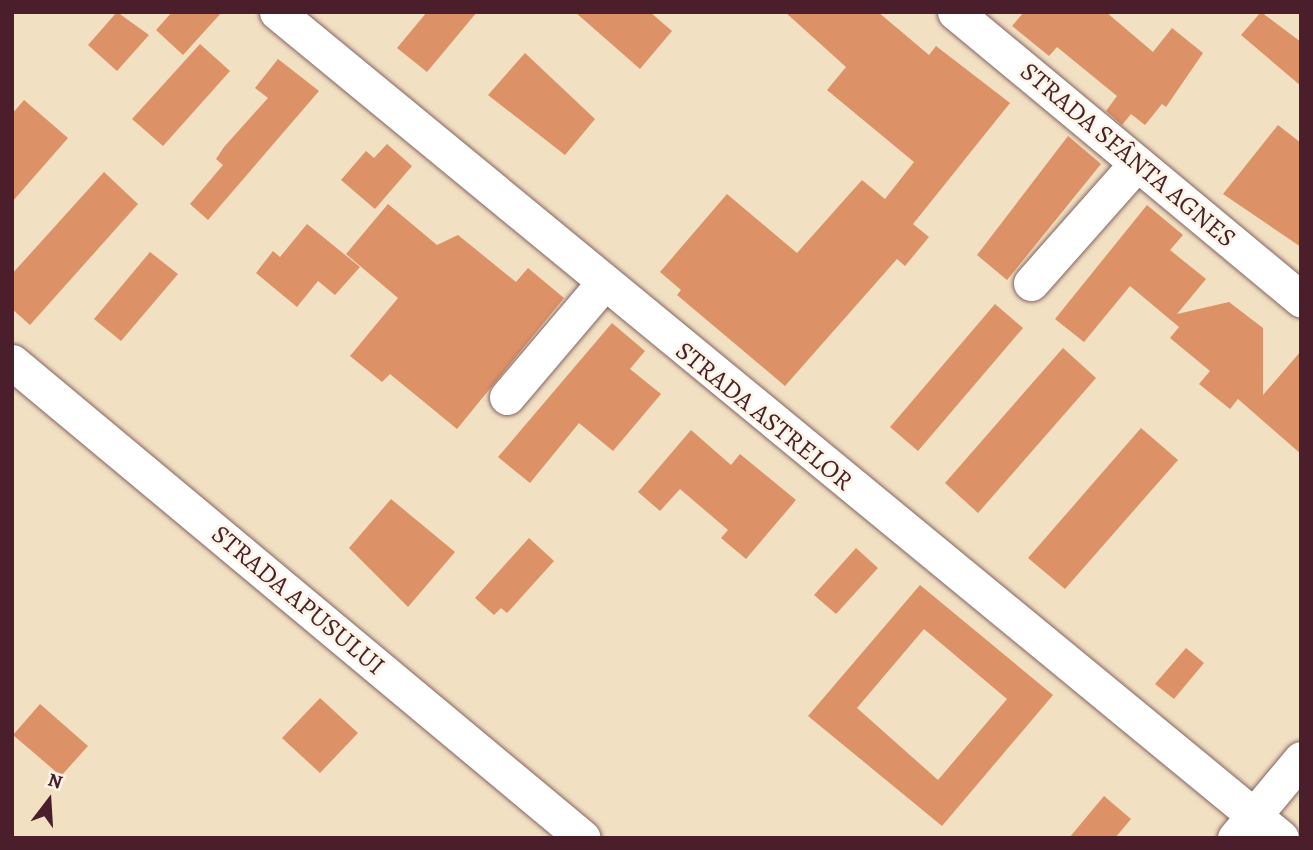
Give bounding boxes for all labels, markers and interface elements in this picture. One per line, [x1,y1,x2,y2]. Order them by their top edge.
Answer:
street label: STRADA SFÂNTA AGNES [1014,56,1242,254]
street label: STRADA ASTRELOR [669,335,859,497]
street label: STRADA APUSULUI [205,519,391,681]
north arrow [14,766,84,836]
text: N [45,766,66,795]

